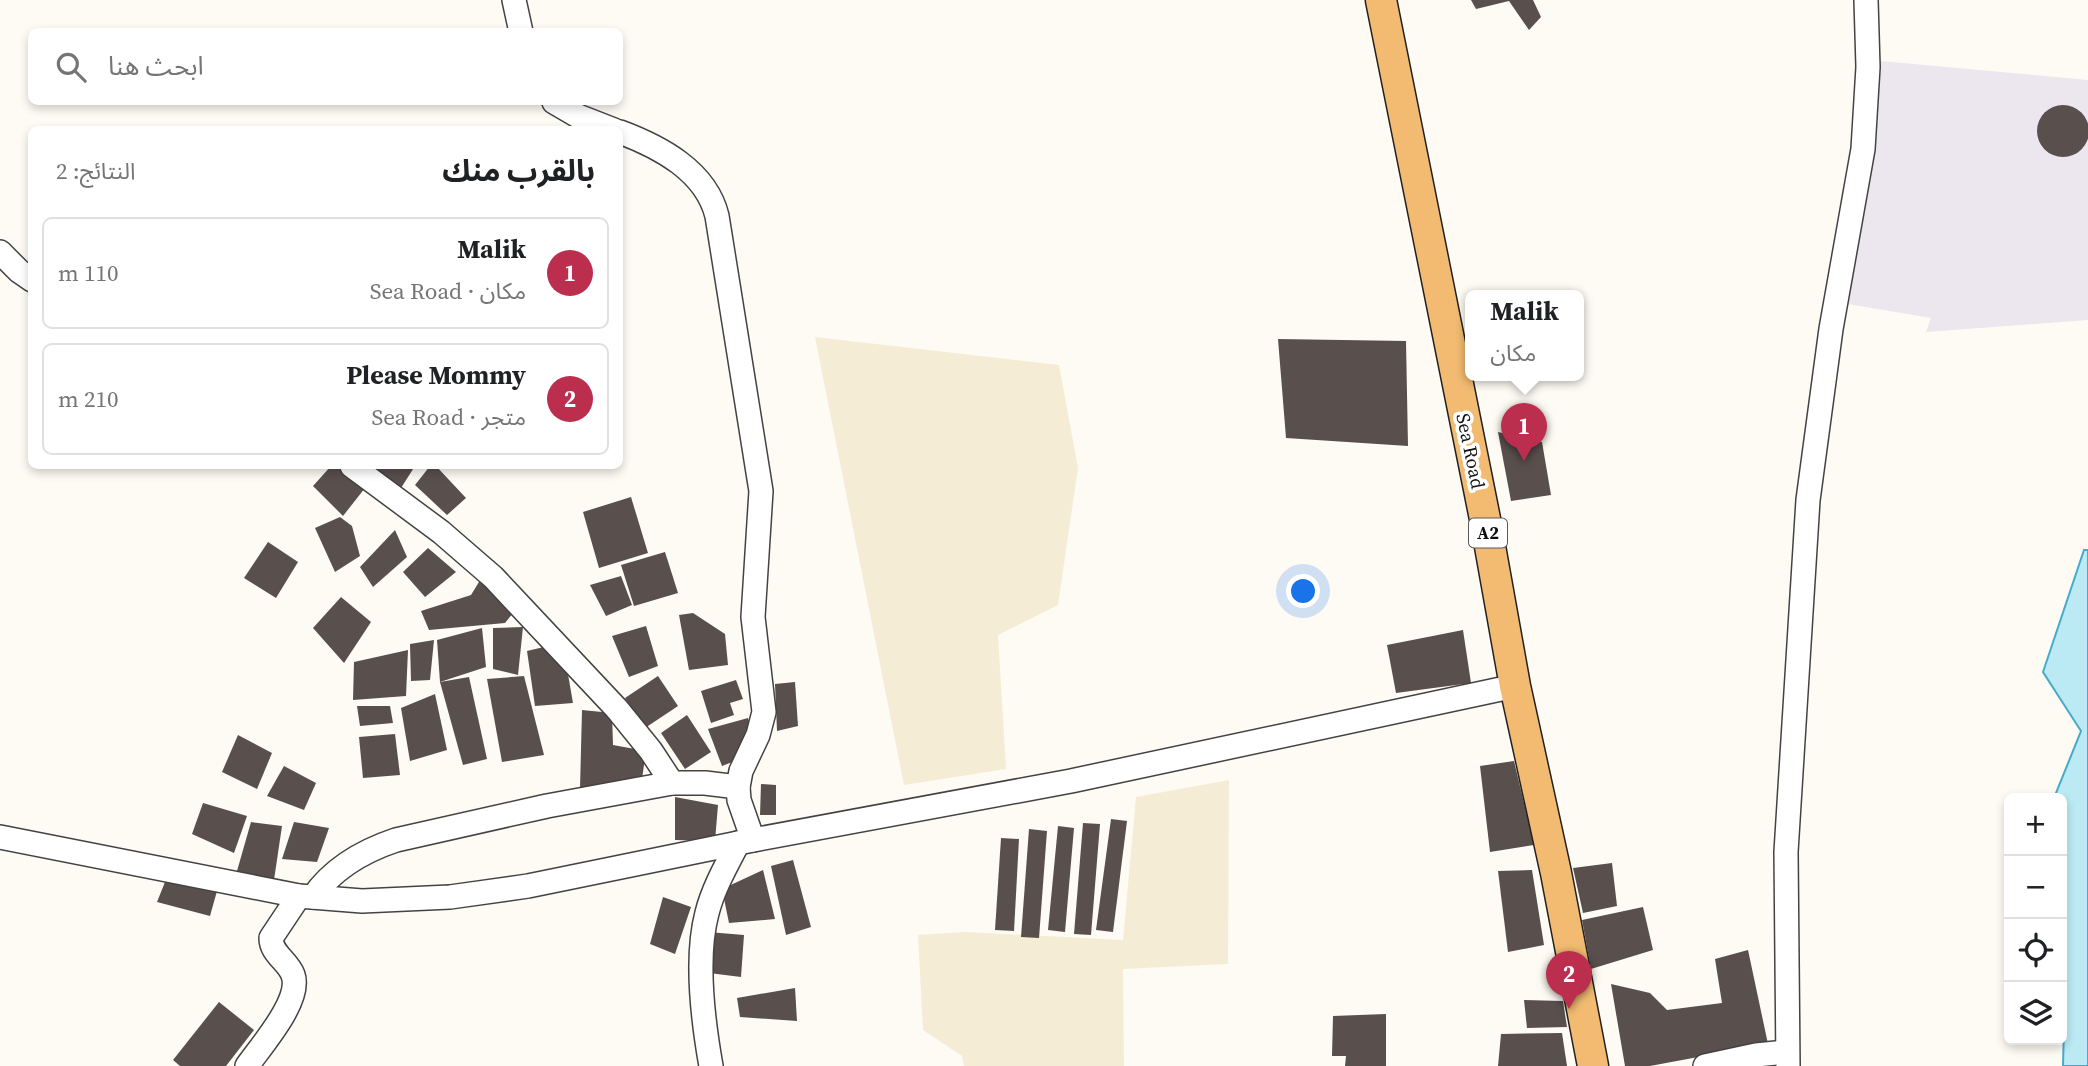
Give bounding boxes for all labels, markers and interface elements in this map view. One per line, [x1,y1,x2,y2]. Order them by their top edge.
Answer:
search box [28,28,623,105]
icon: search [52,48,90,86]
text: ابحث هنا [108,48,204,84]
text: بالقرب منك [442,150,595,191]
text: النتائج: 2 [56,155,136,187]
text: Malik [457,231,526,267]
text: 110 m [58,257,119,289]
text: 1 [564,257,576,289]
text: مكان · Sea Road [370,275,526,307]
popup [1465,290,1584,381]
text: Malik [1490,293,1559,329]
text: مكان [1490,337,1536,369]
text: Please Mommy [346,357,526,393]
text: 210 m [58,383,119,415]
text: 2 [564,383,576,415]
text: متجر · Sea Road [372,401,526,433]
pin: 1 [1501,403,1547,461]
street label: Sea Road [1450,411,1492,491]
road number: A2 [1469,518,1507,548]
your location [1286,574,1320,608]
map controls [2004,793,2067,1045]
button: + [2004,793,2067,856]
button: − [2004,856,2067,919]
button: locate [2004,919,2067,982]
pin: 2 [1546,951,1592,1009]
button: layers [2004,982,2067,1045]

